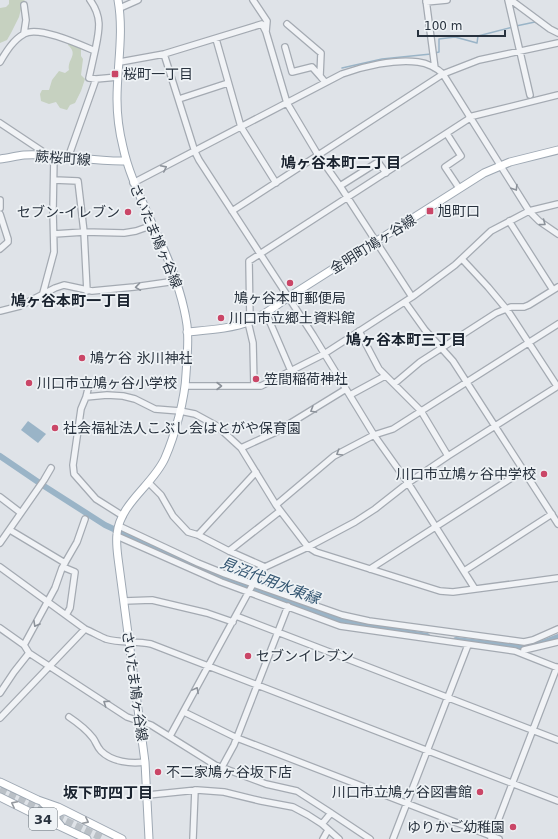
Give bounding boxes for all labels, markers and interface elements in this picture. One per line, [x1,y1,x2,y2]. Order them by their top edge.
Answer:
scale bar [418,12,505,38]
text: 100 m [424,19,462,33]
place label: 桜町一丁目 [123,66,193,82]
marker: 桜町一丁目 [110,69,120,79]
street label: 蕨桜町線 [35,148,91,168]
district label: 鳩ヶ谷本町二丁目 [281,154,401,172]
one-way arrow [160,165,167,172]
street label: さいたま鳩ヶ谷線 [127,182,185,290]
one-way arrow [510,184,518,191]
place label: 旭町口 [438,203,480,219]
place label: セブン-イレブン [17,204,120,220]
marker: 旭町口 [425,206,435,216]
marker: セブン-イレブン [123,207,133,217]
street label: 金明町鳩ヶ谷線 [327,211,419,277]
one-way arrow [538,219,545,226]
marker: 鳩ヶ谷本町郵便局 [285,278,295,288]
one-way arrow [135,282,141,291]
place label: 鳩ヶ谷本町郵便局 [234,290,346,306]
district label: 鳩ヶ谷本町一丁目 [11,292,131,310]
place label: 川口市立郷土資料館 [229,310,355,326]
marker: 川口市立郷土資料館 [216,313,226,323]
district label: 鳩ヶ谷本町三丁目 [346,331,466,349]
place label: 鳩ケ谷 氷川神社 [90,350,192,366]
marker: 鳩ケ谷 氷川神社 [77,353,87,363]
place label: 笠間稲荷神社 [264,371,348,387]
marker: 笠間稲荷神社 [251,374,261,384]
place label: 川口市立鳩ヶ谷小学校 [37,375,177,391]
marker: 川口市立鳩ヶ谷小学校 [24,378,34,388]
one-way arrow [216,382,222,390]
one-way arrow [310,405,317,413]
place label: 社会福祉法人こぶし会はとがや保育園 [63,420,301,436]
marker: 社会福祉法人こぶし会はとがや保育園 [50,423,60,433]
one-way arrow [336,448,343,456]
place label: 川口市立鳩ヶ谷中学校 [396,466,536,482]
marker: 川口市立鳩ヶ谷中学校 [539,469,549,479]
water label: 見沼代用水東縁 [218,554,324,609]
one-way arrow [34,620,41,627]
street label: さいたま鳩ヶ谷線 [119,630,151,742]
place label: セブンイレブン [256,648,354,664]
marker: セブンイレブン [243,651,253,661]
one-way arrow [191,687,199,694]
one-way arrow [103,700,110,708]
place label: 不二家鳩ヶ谷坂下店 [166,764,292,780]
marker: 不二家鳩ヶ谷坂下店 [153,767,163,777]
district label: 坂下町四丁目 [63,784,153,802]
place label: 川口市立鳩ヶ谷図書館 [332,784,472,800]
marker: 川口市立鳩ヶ谷図書館 [475,787,485,797]
one-way arrow [10,801,18,809]
road number: 34 [29,808,57,830]
one-way arrow [82,816,90,824]
place label: ゆりかご幼稚園 [407,819,505,835]
marker: ゆりかご幼稚園 [508,822,518,832]

